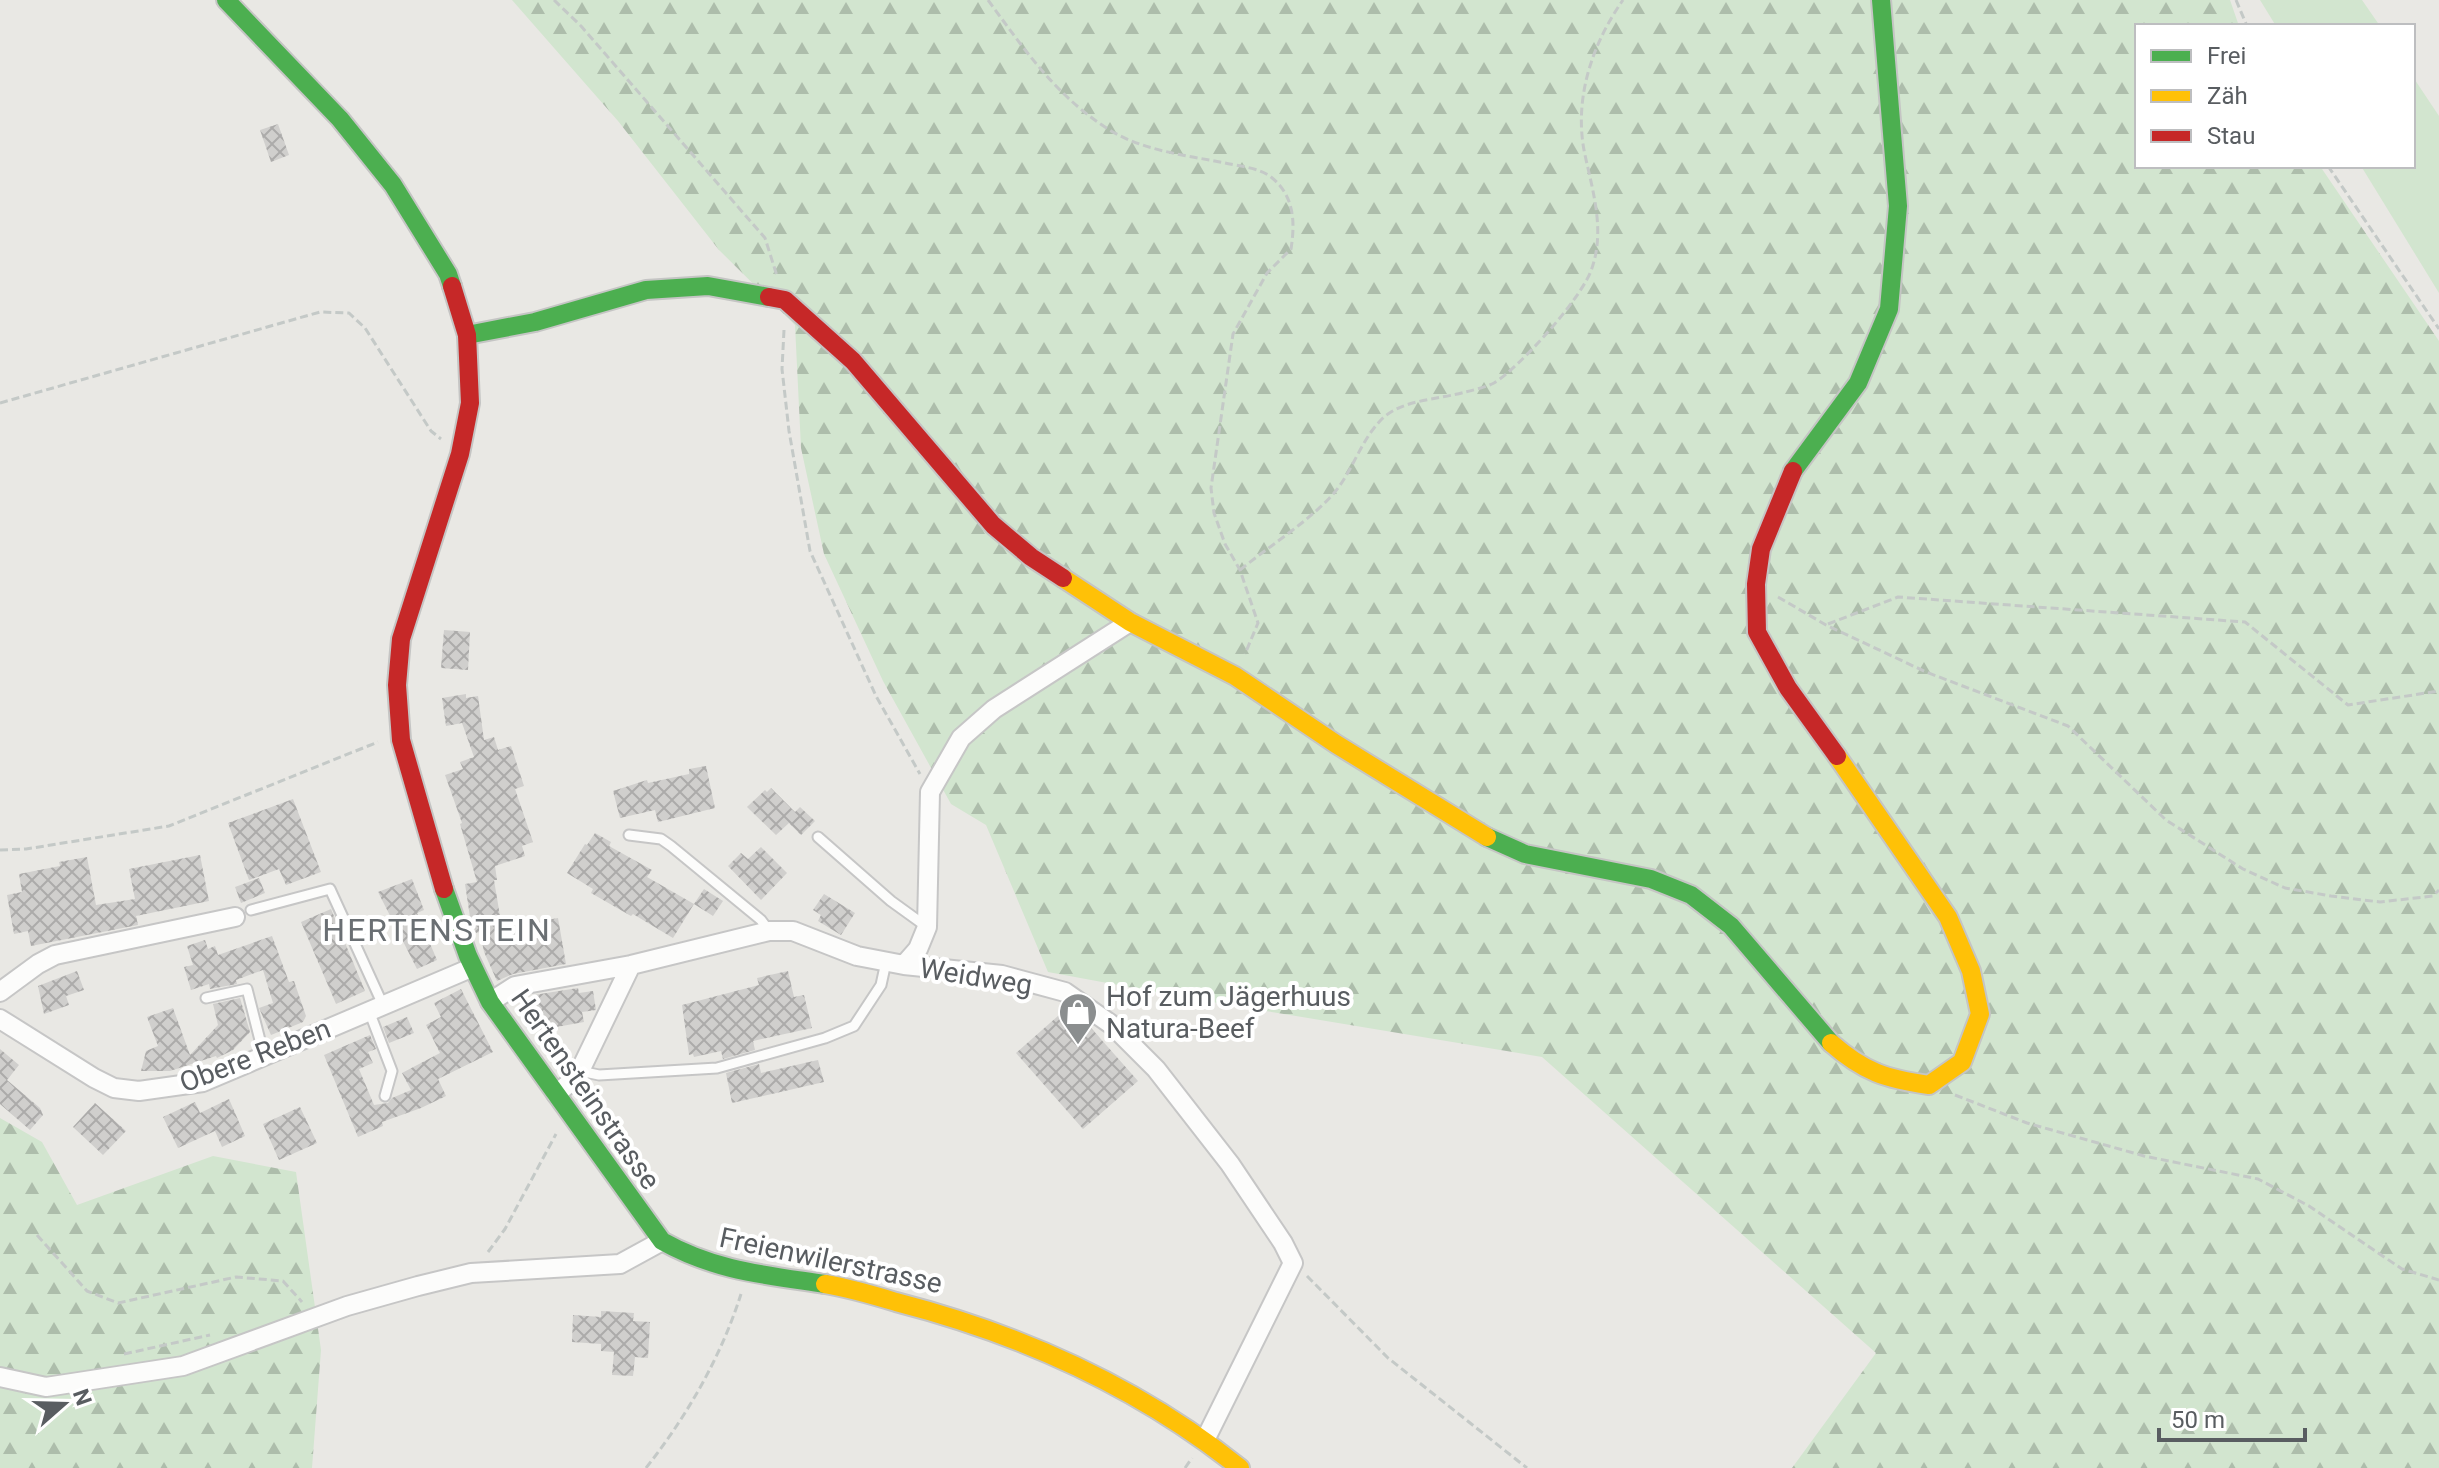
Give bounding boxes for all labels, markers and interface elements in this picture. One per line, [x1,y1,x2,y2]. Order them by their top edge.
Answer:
legend [2135,24,2415,168]
text: Frei [2207,42,2246,70]
text: Zäh [2207,82,2248,110]
text: Stau [2207,122,2255,150]
district label: HERTENSTEIN [322,911,552,949]
street label: Weidweg [917,951,1035,1002]
place label: Hof zum Jägerhuus Natura-Beef [1106,980,1351,1045]
street label: Hertensteinstrasse [504,983,667,1196]
shop icon: Hof zum Jägerhuus Natura-Beef [1057,991,1099,1046]
street label: Obere Reben [175,1012,335,1099]
street label: Freienwilerstrasse [717,1221,945,1300]
north arrow [24,1364,104,1444]
text: N [68,1386,97,1409]
scale bar [2159,1392,2305,1442]
text: 50 m [2171,1406,2225,1434]

